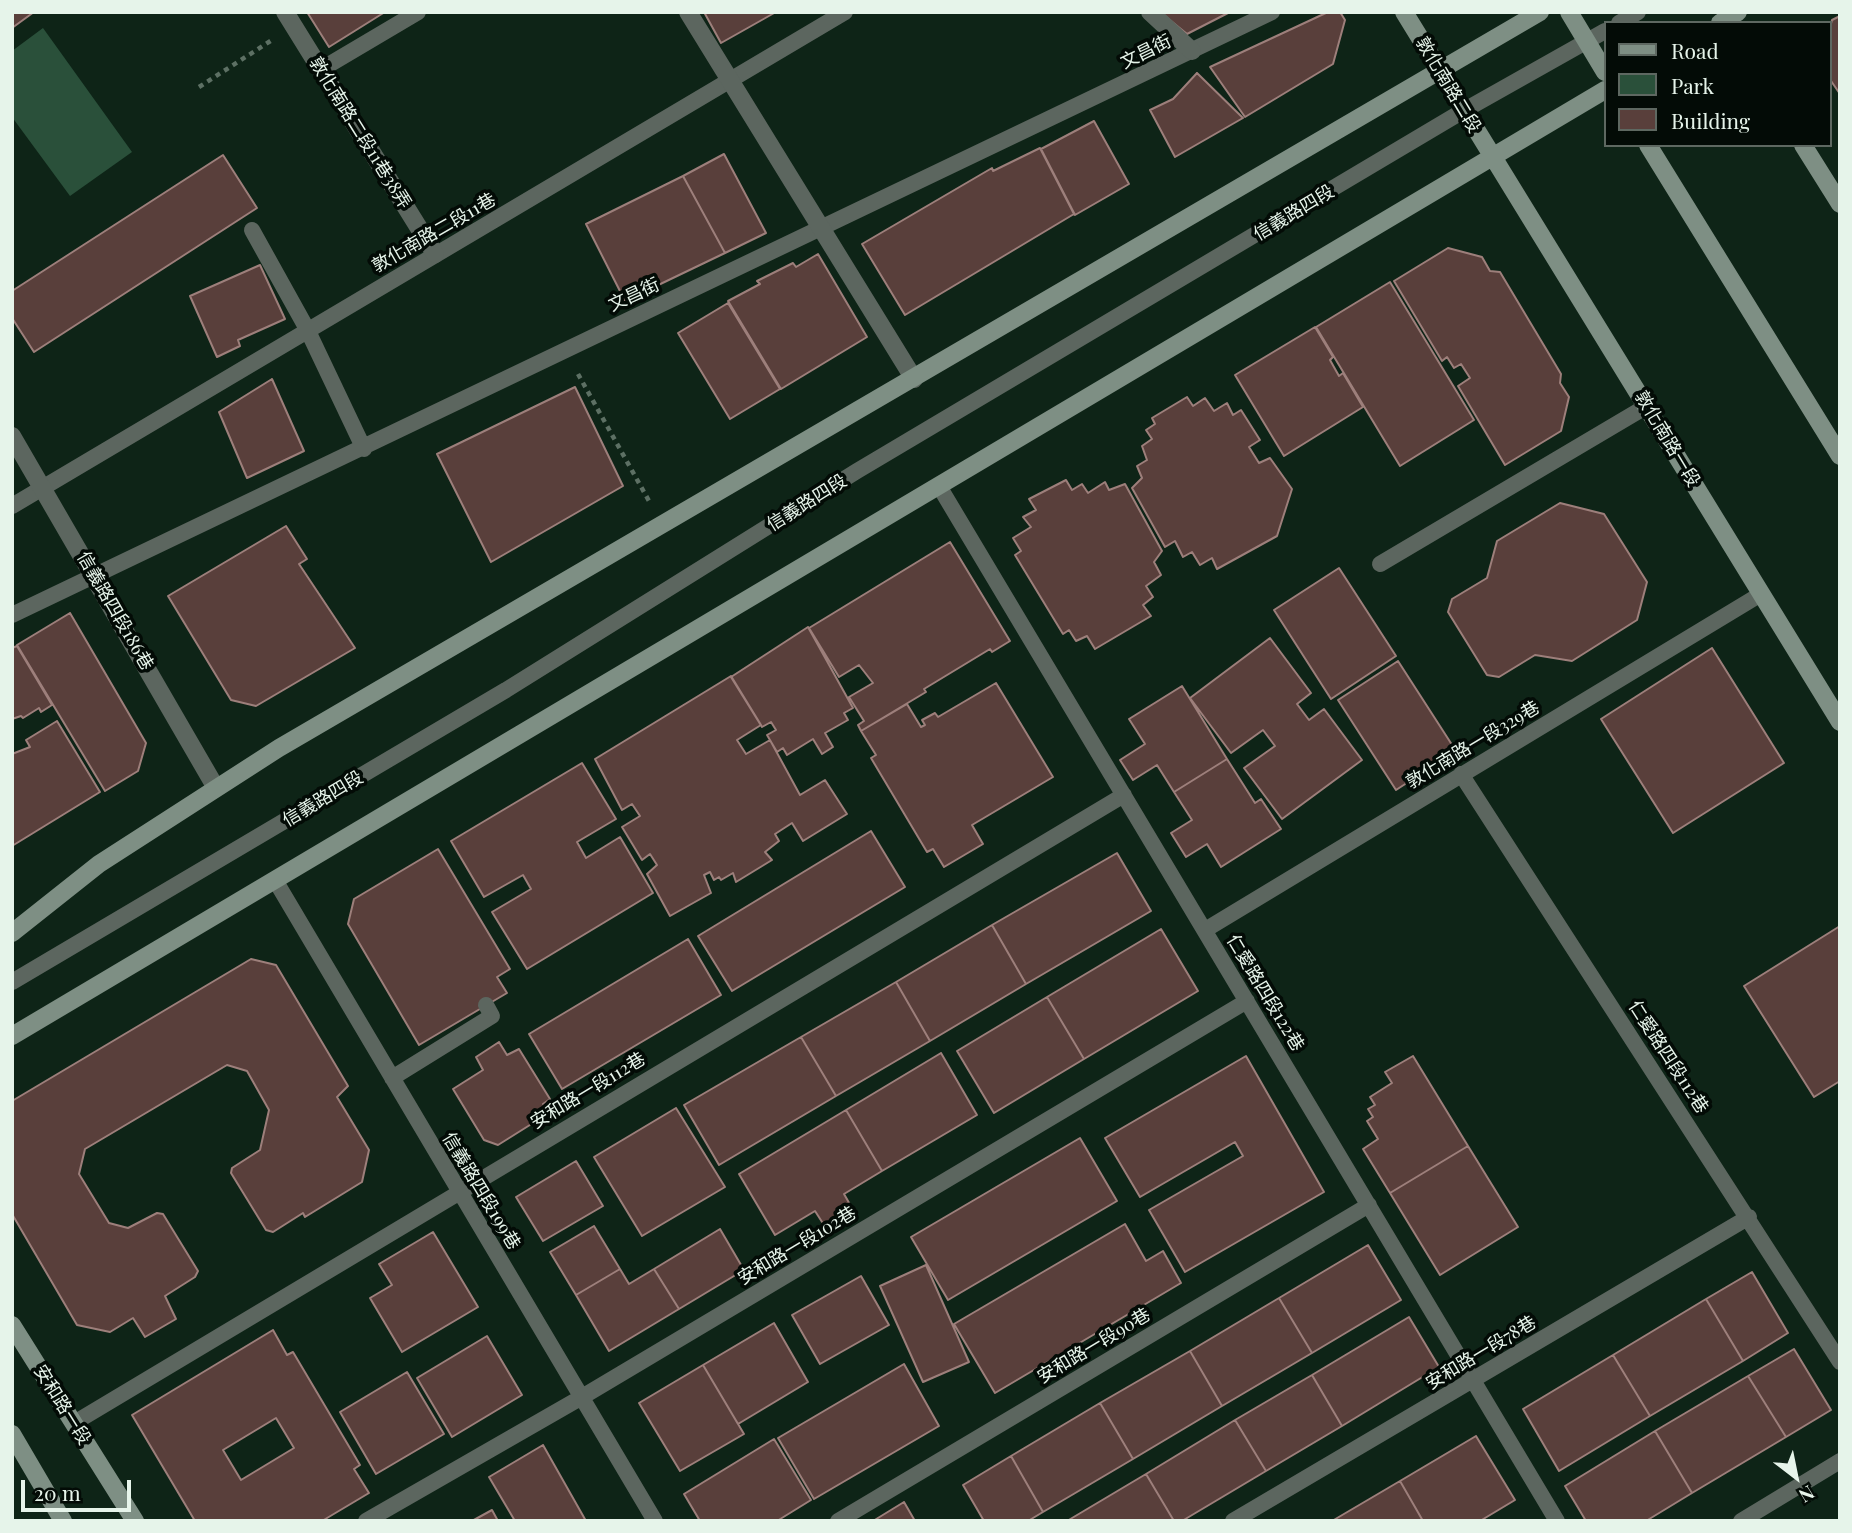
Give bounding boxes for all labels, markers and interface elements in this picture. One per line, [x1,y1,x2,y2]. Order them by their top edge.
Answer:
legend [1604,21,1831,147]
street label: 文昌街 [1117,30,1175,74]
street label: 敦化南路二段 [1411,33,1485,137]
text: Road [1671,36,1719,64]
street label: 敦化南路二段11巷38弄 [305,53,415,213]
text: Park [1671,71,1714,99]
text: Building [1671,106,1750,134]
street label: 信義路四段 [1250,181,1338,245]
street label: 敦化南路二段11巷 [368,189,500,277]
street label: 文昌街 [605,274,663,316]
street label: 敦化南路一段 [1630,387,1704,491]
street label: 信義路四段 [763,470,851,536]
street label: 信義路四段186巷 [72,548,158,674]
street label: 敦化南路一段329巷 [1402,697,1544,793]
street label: 信義路四段 [279,767,367,831]
street label: 仁愛路四段122巷 [1222,931,1308,1055]
street label: 仁愛路四段112巷 [1624,997,1712,1117]
street label: 安和路一段112巷 [527,1048,649,1134]
street label: 信義路四段199巷 [437,1128,525,1254]
street label: 安和路一段102巷 [734,1202,860,1290]
street label: 安和路一段90巷 [1034,1304,1154,1388]
street label: 安和路一段78巷 [1422,1312,1540,1394]
street label: 安和路一段 [29,1361,95,1449]
north arrow [1761,1442,1831,1512]
scale bar [24,1466,135,1510]
text: 20 m [34,1478,81,1506]
text: N [1794,1480,1820,1509]

